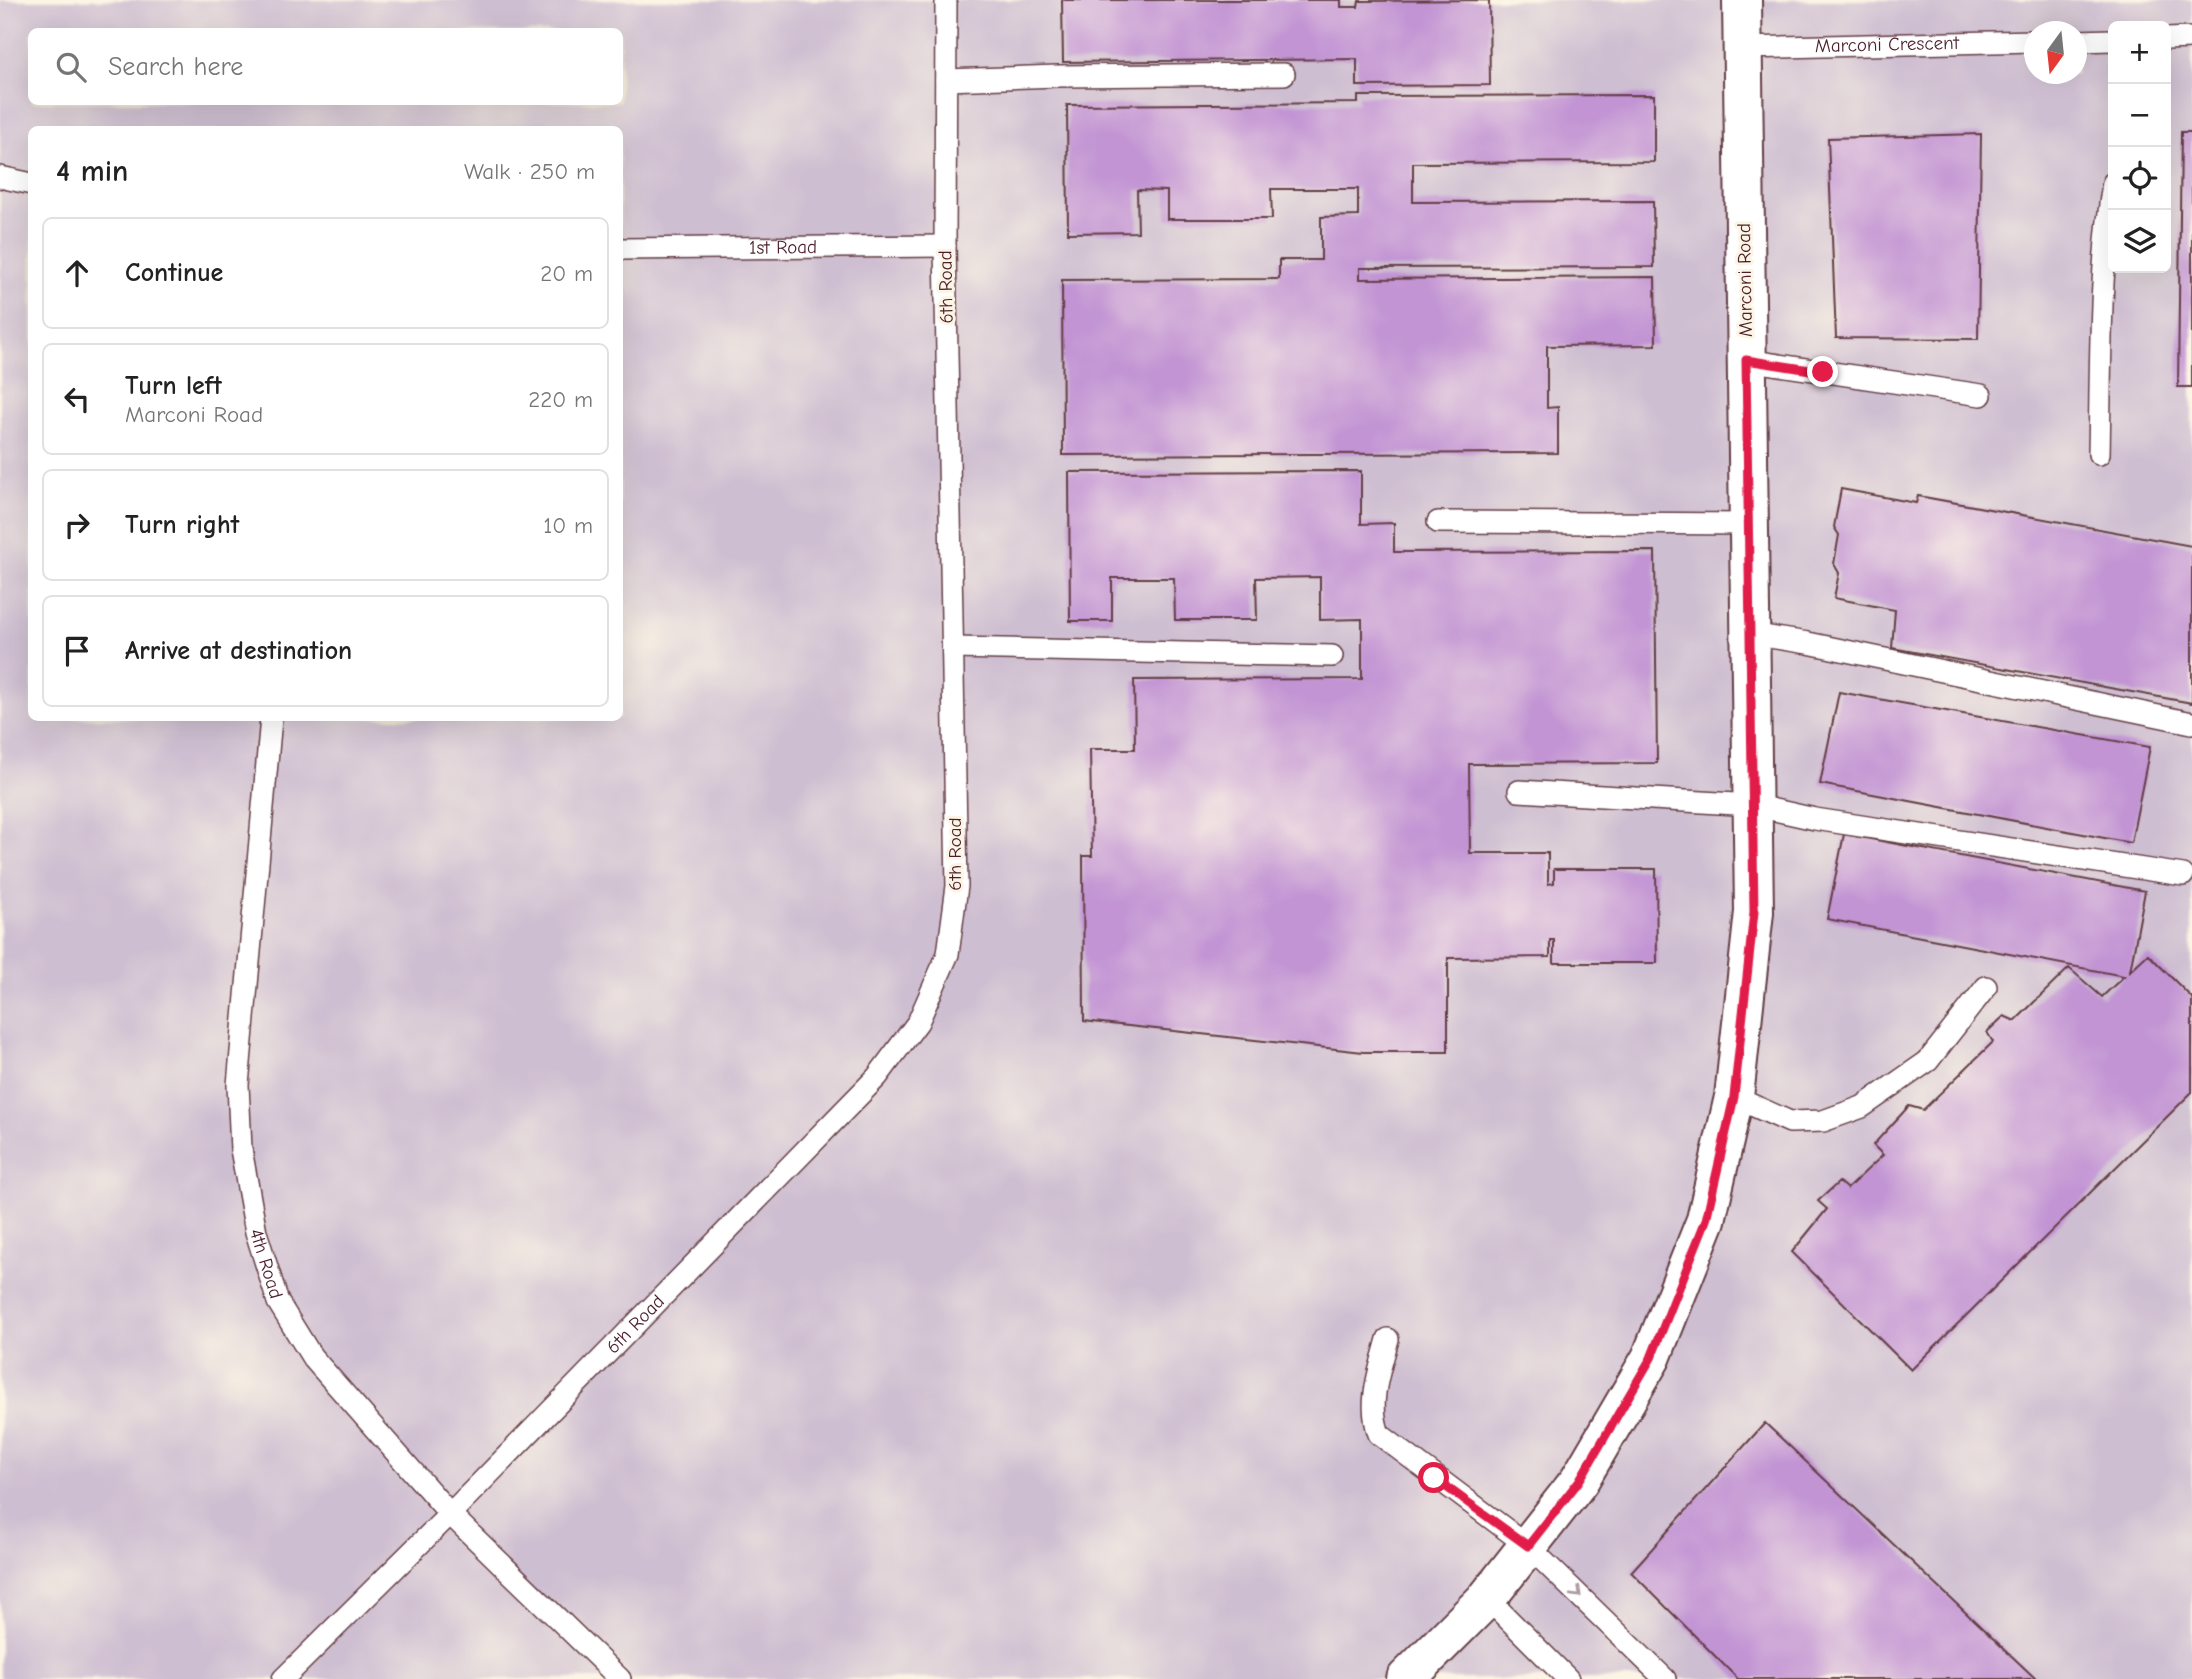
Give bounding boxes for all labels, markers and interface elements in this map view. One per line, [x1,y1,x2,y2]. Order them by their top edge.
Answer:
north arrow [2024,21,2087,84]
map controls [2108,21,2171,273]
button: + [2108,21,2171,84]
search box [28,28,623,105]
street label: Marconi Crescent [1815,32,1960,57]
icon: search [52,48,90,86]
text: Search here [108,52,243,82]
button: − [2108,84,2171,147]
button: locate [2108,147,2171,210]
text: 4 min [56,154,128,189]
text: Walk · 250 m [464,158,595,185]
button: layers [2108,210,2171,273]
street label: Marconi Road [1733,223,1757,337]
street label: 1st Road [749,236,817,259]
street label: 6th Road [934,250,958,324]
icon: ahead [58,254,96,292]
text: Continue [125,258,223,288]
text: 20 m [540,260,593,287]
route end [1807,356,1838,387]
text: Turn left [125,371,222,401]
icon: left [58,380,96,418]
text: 220 m [528,386,593,413]
text: Marconi Road [125,401,263,428]
icon: right [58,506,96,544]
text: Turn right [125,510,239,540]
text: 10 m [543,512,593,539]
icon: arrive [58,632,96,670]
text: Arrive at destination [125,636,352,666]
street label: 6th Road [944,817,966,891]
street label: 4th Road [245,1226,287,1301]
street label: 6th Road [602,1290,669,1358]
route start [1418,1462,1449,1493]
one-way arrow [1568,1585,1581,1598]

